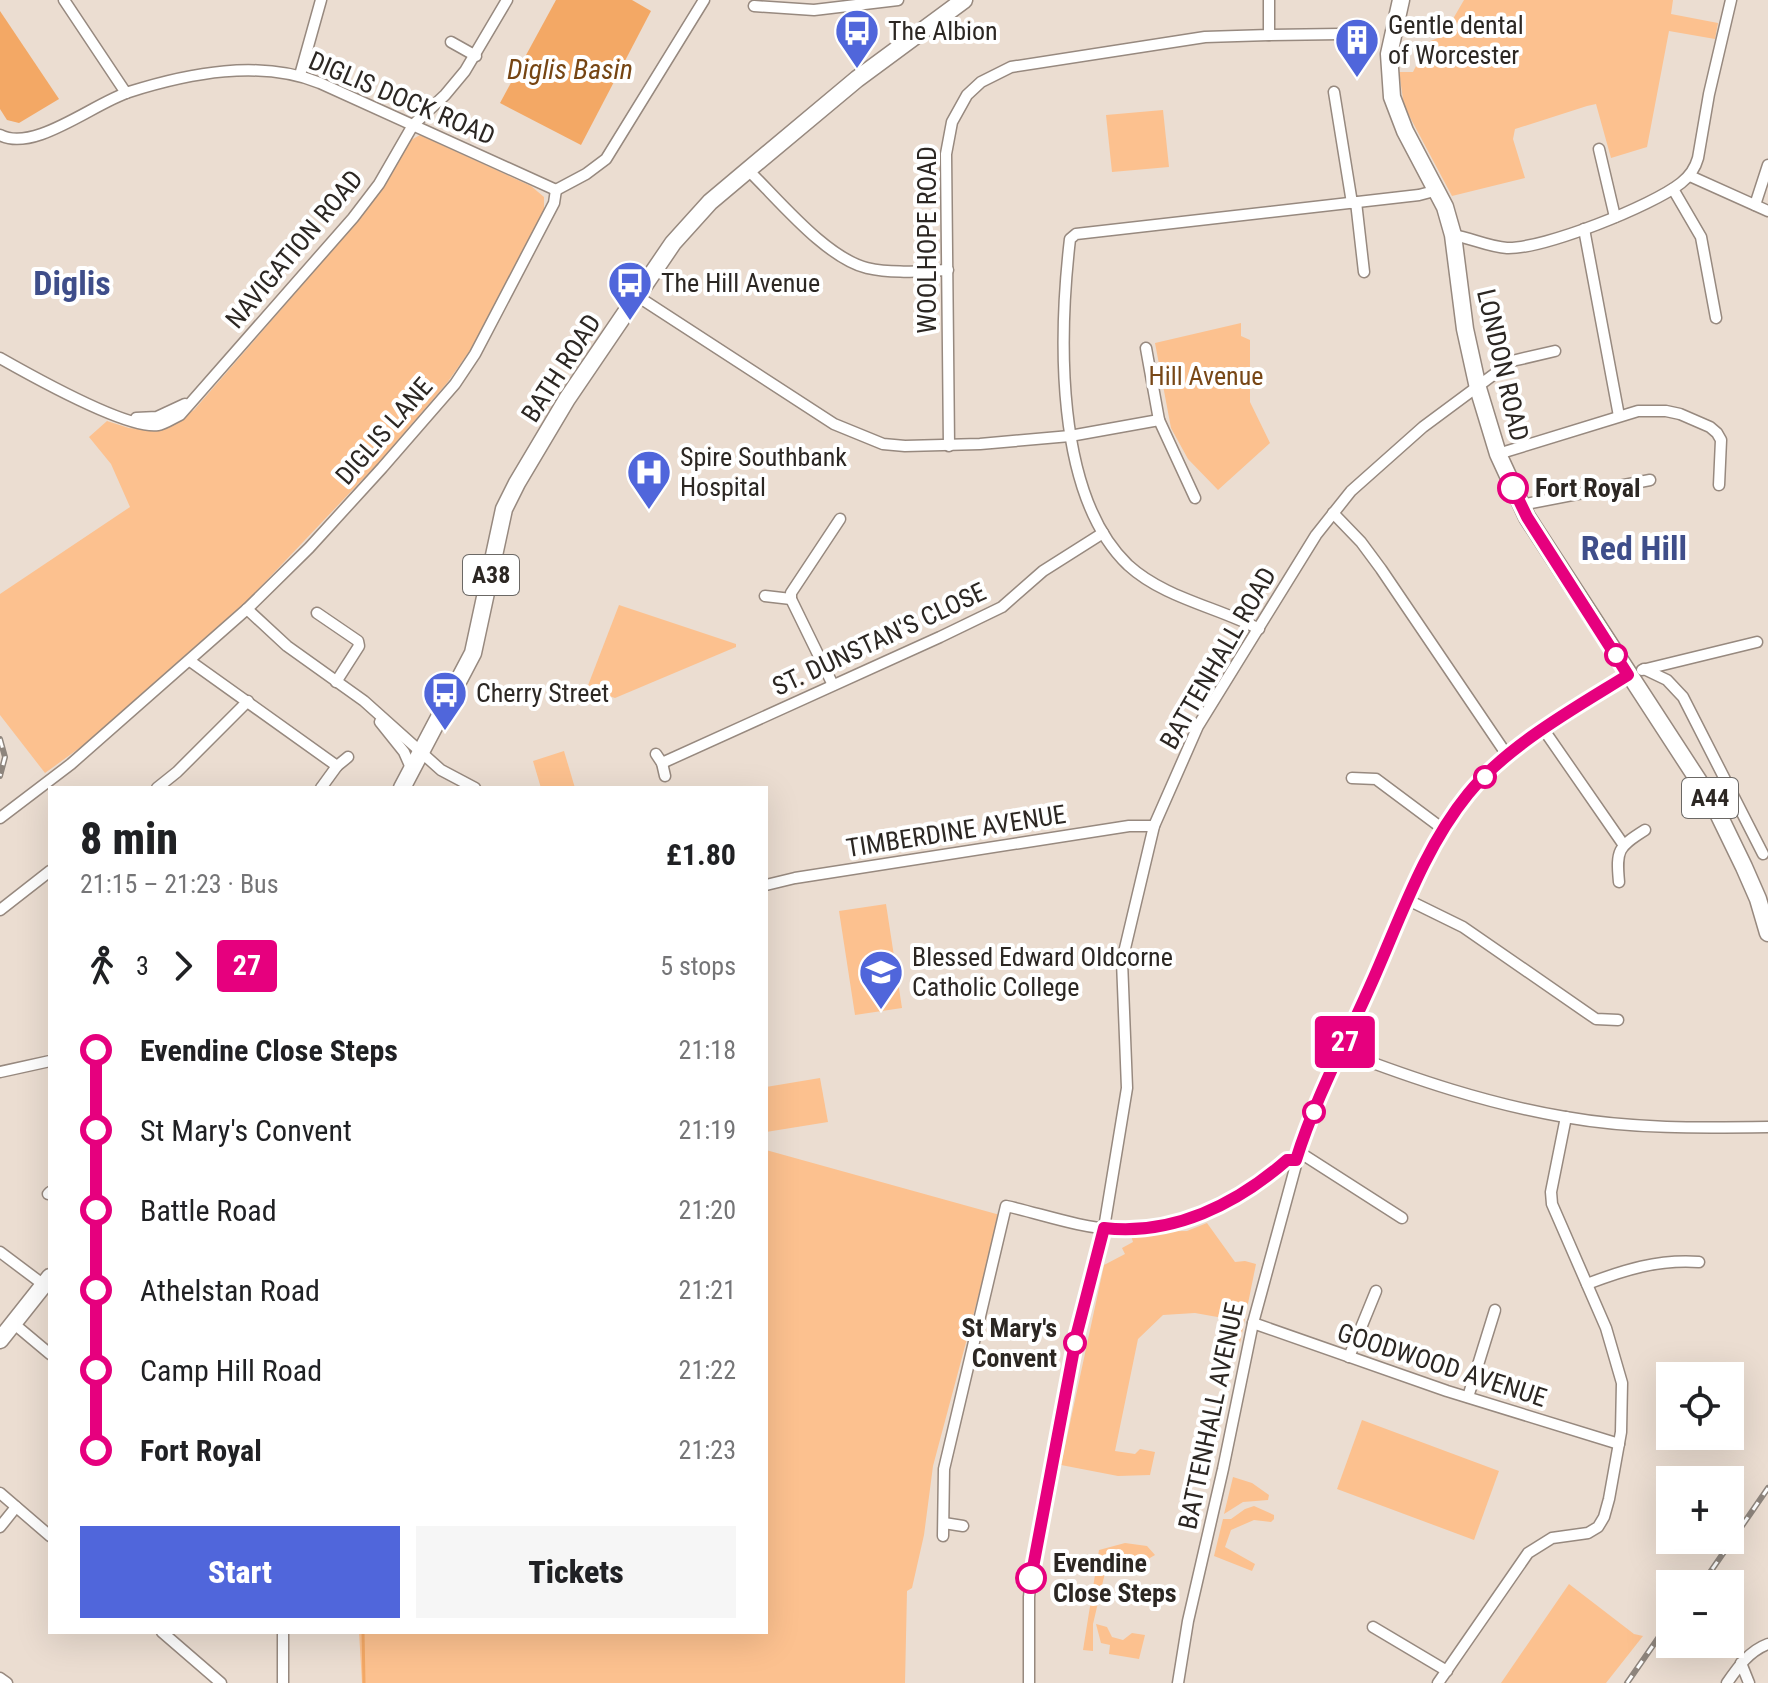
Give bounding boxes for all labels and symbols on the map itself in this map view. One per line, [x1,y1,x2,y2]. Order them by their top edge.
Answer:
bus stop icon: The Albion [833,7,881,70]
place label: Gentle dental of Worcester [1388,10,1524,70]
place label: The Albion [888,16,998,46]
building icon: Gentle dental of Worcester [1333,16,1381,79]
street label: DIGLIS DOCK ROAD [304,45,500,151]
water label: Diglis Basin [507,53,633,86]
street label: WOOLHOPE ROAD [912,146,942,334]
street label: NAVIGATION ROAD [219,164,369,334]
bus stop icon: The Hill Avenue [606,259,654,322]
district label: Diglis [33,263,111,303]
place label: The Hill Avenue [661,268,820,298]
street label: LONDON ROAD [1471,286,1535,444]
street label: BATH ROAD [515,309,607,427]
park label: Hill Avenue [1149,361,1263,391]
street label: DIGLIS LANE [329,371,439,491]
place label: Spire Southbank Hospital [680,442,847,502]
hospital icon: Spire Southbank Hospital [625,448,673,511]
marker: Fort Royal [1498,473,1528,503]
place label: Fort Royal [1535,473,1641,503]
district label: Red Hill [1581,528,1687,568]
road number: A38 [463,555,519,595]
street label: BATTENHALL ROAD [1154,562,1282,754]
street label: ST. DUNSTAN'S CLOSE [768,576,990,702]
unlabelled marker [1605,644,1627,666]
bus stop icon: Cherry Street [421,669,469,732]
place label: Cherry Street [476,678,609,708]
unlabelled marker [1474,766,1496,788]
road number: A44 [1682,778,1738,818]
street label: TIMBERDINE AVENUE [844,799,1068,863]
place label: Blessed Edward Oldcorne Catholic College [912,942,1173,1002]
school or university icon: Blessed Edward Oldcorne Catholic College [857,948,905,1011]
line badge: 27 [1309,1016,1381,1068]
unlabelled marker [1303,1101,1325,1123]
street label: BATTENHALL AVENUE [1172,1300,1250,1532]
place label: St Mary's Convent [962,1313,1057,1373]
street label: GOODWOOD AVENUE [1334,1317,1550,1413]
marker: St Mary's Convent [1064,1332,1086,1354]
place label: Evendine Close Steps [1053,1548,1177,1608]
marker: Evendine Close Steps [1016,1563,1046,1593]

